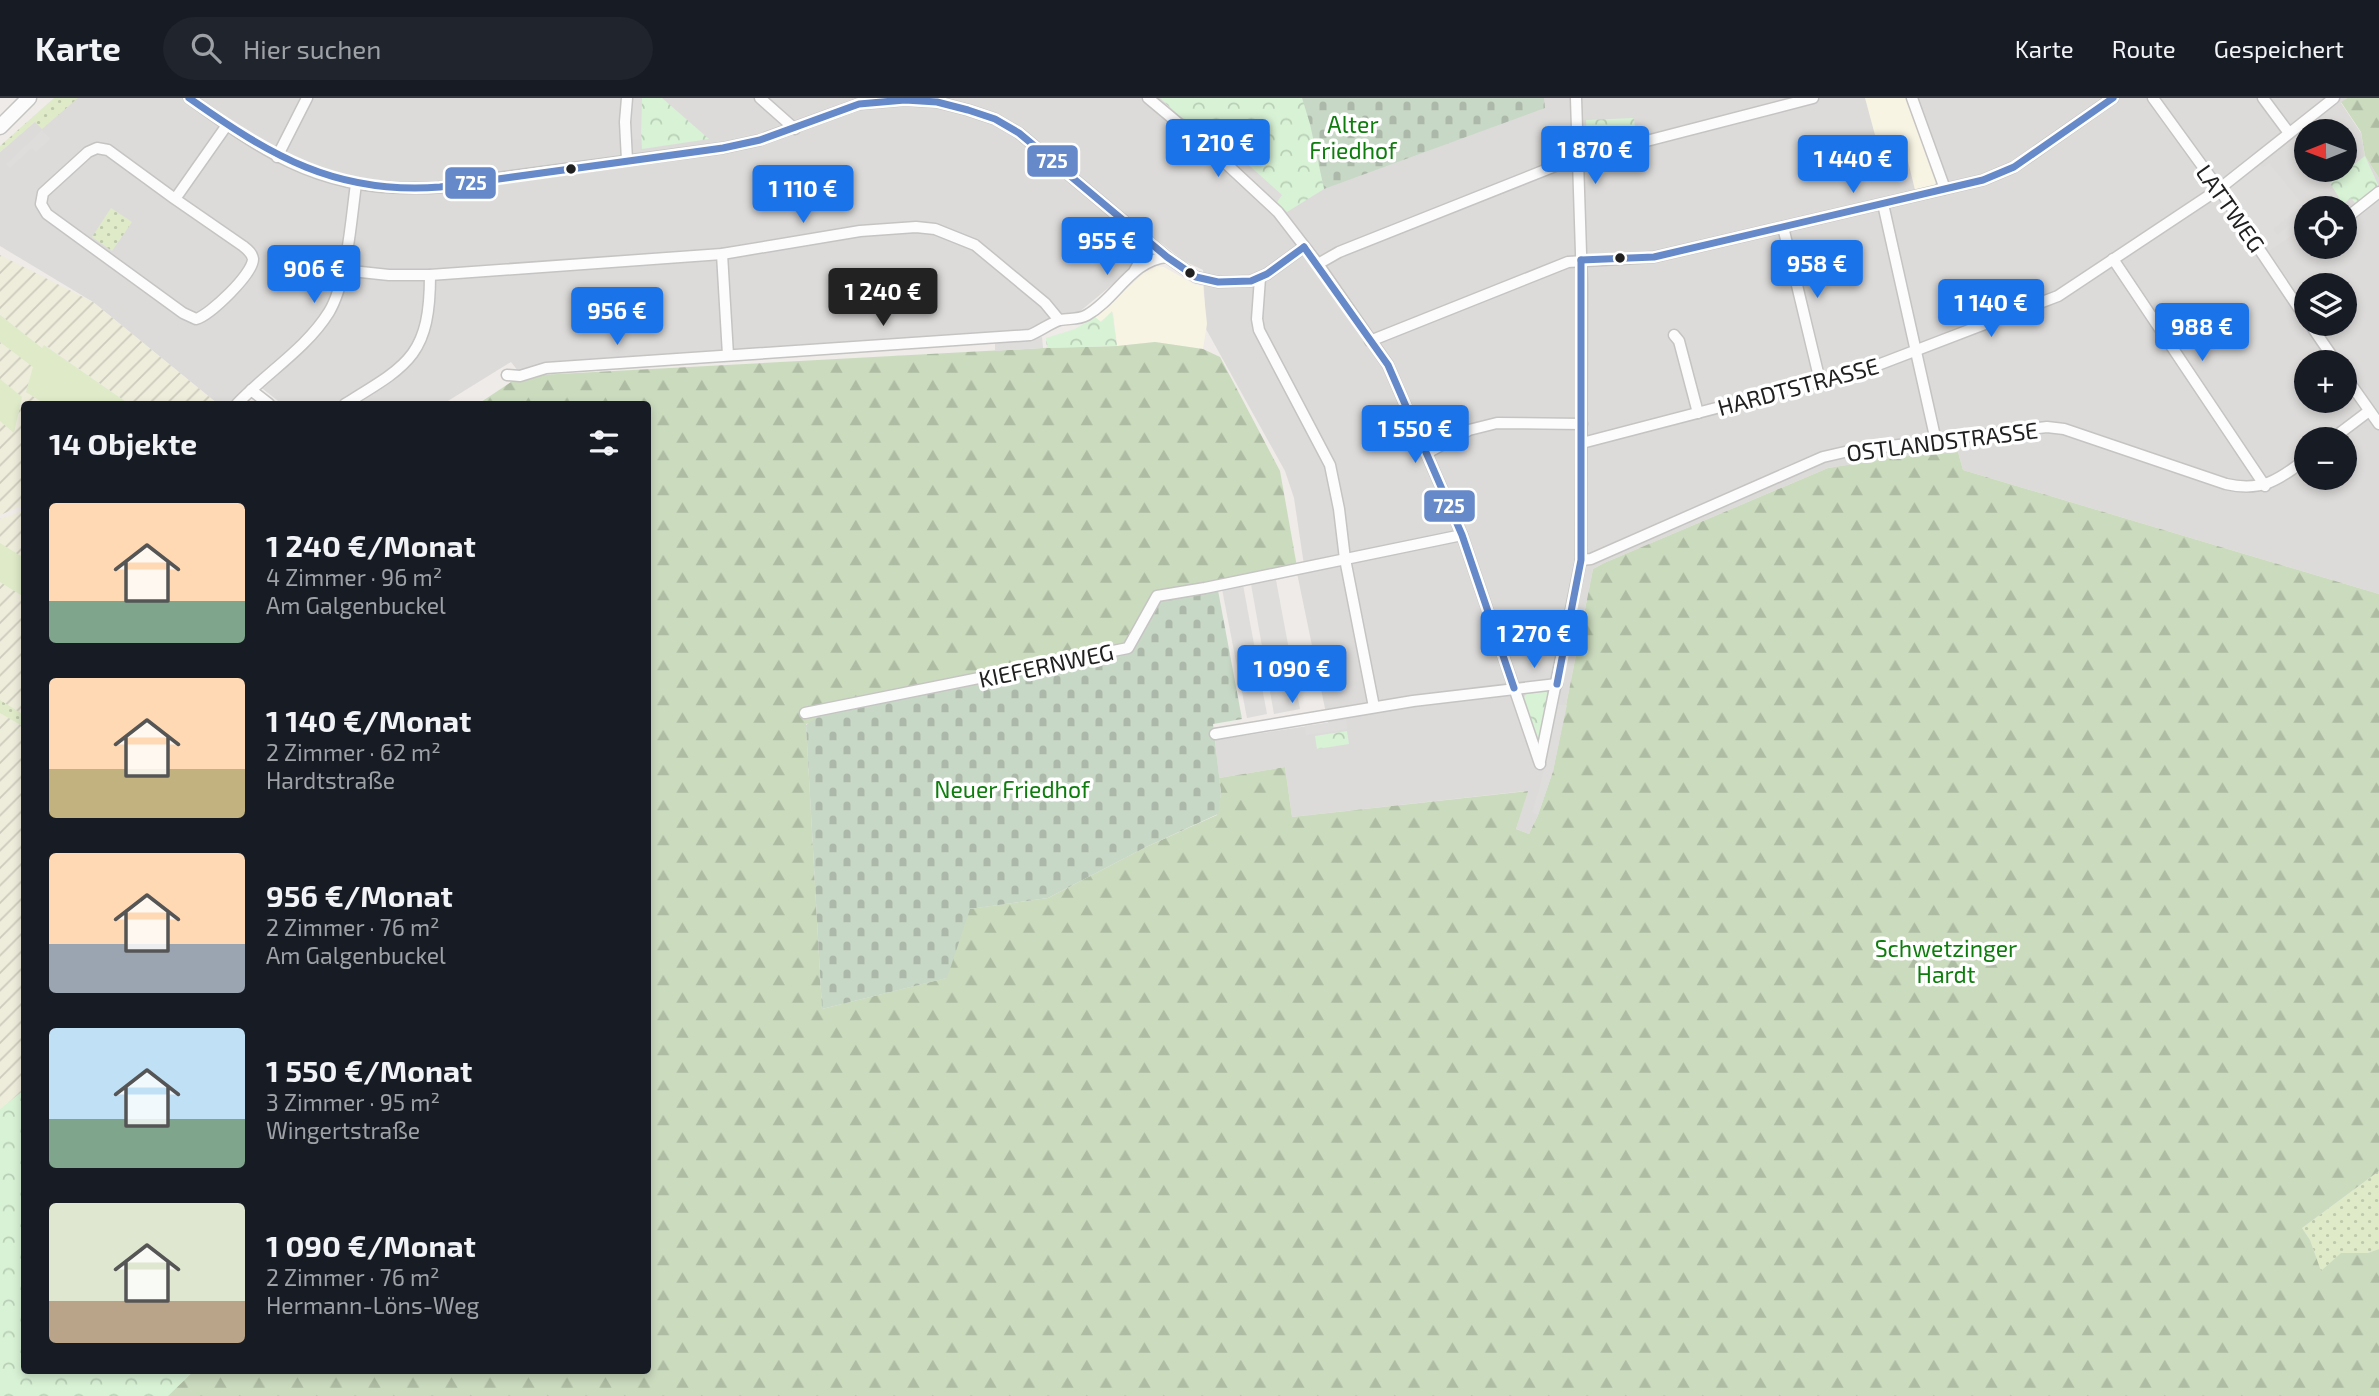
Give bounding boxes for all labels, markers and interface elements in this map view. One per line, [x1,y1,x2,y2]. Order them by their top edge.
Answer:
search box [163,17,653,80]
text: Karte [35,28,121,68]
icon: search [187,29,225,67]
text: Hier suchen [243,33,381,64]
text: Karte [2015,34,2074,63]
text: Route [2112,34,2176,63]
text: Gespeichert [2214,34,2344,63]
park label: Alter Friedhof [1309,110,1398,164]
north arrow [2294,119,2357,182]
map controls [2294,119,2357,490]
pin: 1 210 € [1153,120,1283,179]
pin: 1 870 € [1530,126,1660,186]
text: 1 210 € [1182,128,1254,156]
text: 1 870 € [1557,135,1633,163]
pin: 1 440 € [1788,136,1918,195]
line badge: 725 [1026,144,1079,178]
text: 1 440 € [1814,144,1892,172]
text: 725 [1036,149,1068,172]
street label: LATTWEG [2191,159,2271,257]
unlabelled marker [564,162,578,176]
line badge: 725 [444,166,497,200]
pin: 1 110 € [738,166,868,225]
text: 725 [455,171,487,194]
text: 1 110 € [768,174,838,202]
button: locate [2294,196,2357,259]
pin: 955 € [1058,218,1156,277]
text: 955 € [1078,226,1136,254]
pin: 958 € [1768,240,1866,300]
pin: 906 € [265,246,363,305]
text: 958 € [1787,249,1847,277]
unlabelled marker [1613,251,1627,265]
text: 906 € [283,254,345,282]
unlabelled marker [1183,266,1197,280]
pin: 1 240 € [818,268,948,328]
button: layers [2294,273,2357,336]
text: 1 240 € [844,277,922,305]
pin: 1 140 € [1926,280,2056,339]
pin: 956 € [568,288,666,347]
text: 1 140 € [1954,288,2028,316]
text: 956 € [587,296,647,324]
pin: 988 € [2153,303,2251,363]
text: 988 € [2171,312,2233,340]
button: + [2294,350,2357,413]
street label: HARDTSTRASSE [1714,351,1882,421]
pin: 1 550 € [1350,406,1480,465]
text: 1 550 € [1378,414,1452,442]
street label: OSTLANDSTRASSE [1845,415,2039,467]
icon: filters [585,424,623,462]
text: 14 Objekte [49,425,197,461]
button: − [2294,427,2357,490]
line badge: 725 [1423,489,1476,523]
text: 725 [1433,494,1465,517]
text: 1 240 €/Monat [266,527,476,563]
icon: home [105,531,189,615]
text: 4 Zimmer · 96 m² [266,563,442,591]
text: Am Galgenbuckel [266,591,446,619]
pin: 1 270 € [1469,610,1599,670]
text: 1 270 € [1497,619,1571,647]
street label: KIEFERNWEG [976,637,1116,693]
pin: 1 090 € [1227,646,1357,705]
text: 1 090 € [1253,654,1331,682]
text: 1 140 €/Monat [266,702,471,738]
icon: home [105,706,189,790]
text: 2 Zimmer · 62 m² [266,738,441,766]
text: Hardtstraße [266,766,395,794]
park label: Neuer Friedhof [934,775,1091,803]
text: 956 €/Monat [266,877,453,913]
icon: home [105,881,189,965]
text: 2 Zimmer · 76 m² [266,913,440,941]
park label: Schwetzinger Hardt [1875,934,2017,988]
text: Am Galgenbuckel [266,941,446,969]
text: 1 550 €/Monat [266,1052,472,1088]
icon: home [105,1056,189,1140]
text: 3 Zimmer · 95 m² [266,1088,440,1116]
text: Wingertstraße [266,1116,420,1144]
text: 1 090 €/Monat [266,1227,476,1263]
icon: home [105,1231,189,1315]
text: 2 Zimmer · 76 m² [266,1263,440,1291]
text: Hermann-Löns-Weg [266,1291,479,1319]

